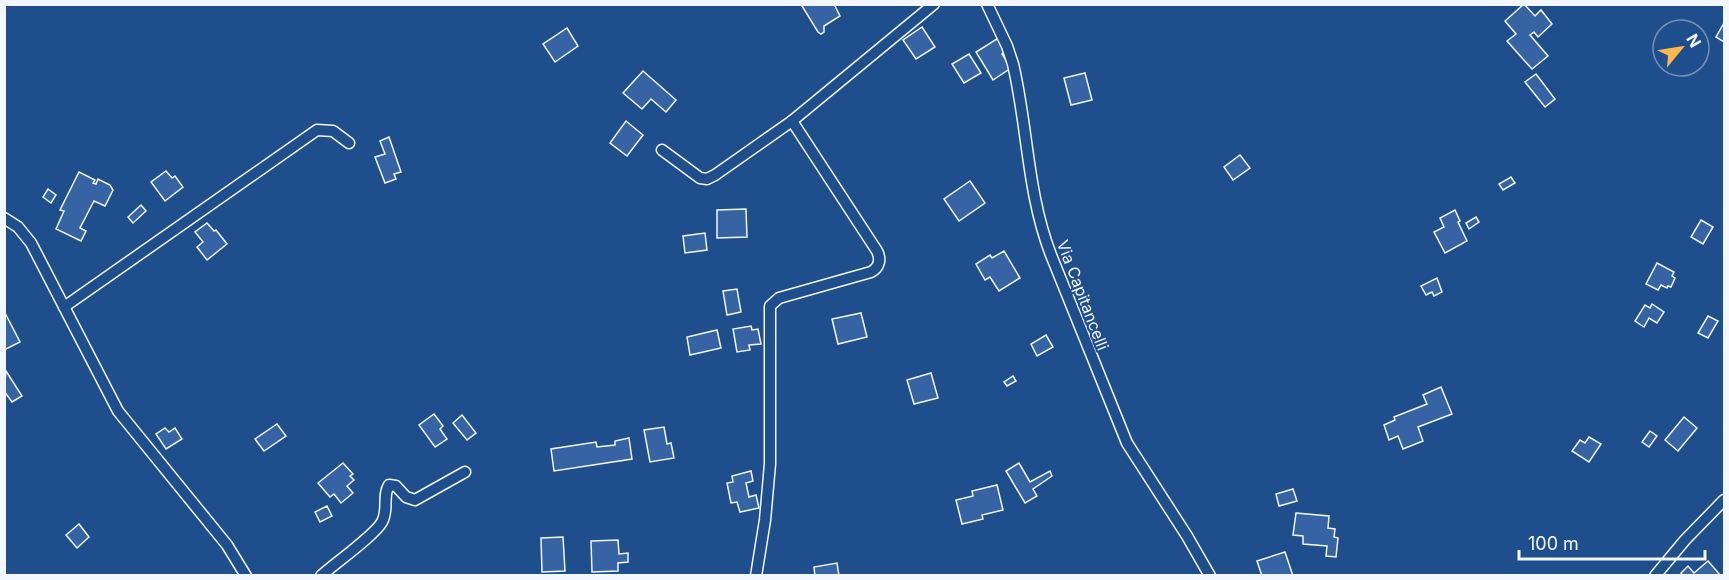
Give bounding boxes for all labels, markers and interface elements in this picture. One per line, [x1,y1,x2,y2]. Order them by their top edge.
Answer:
north arrow [1651,18,1711,78]
text: N [1682,30,1706,51]
street label: Via Capitancelli [1053,237,1113,353]
scale bar [1519,523,1705,561]
text: 100 m [1528,533,1579,554]

